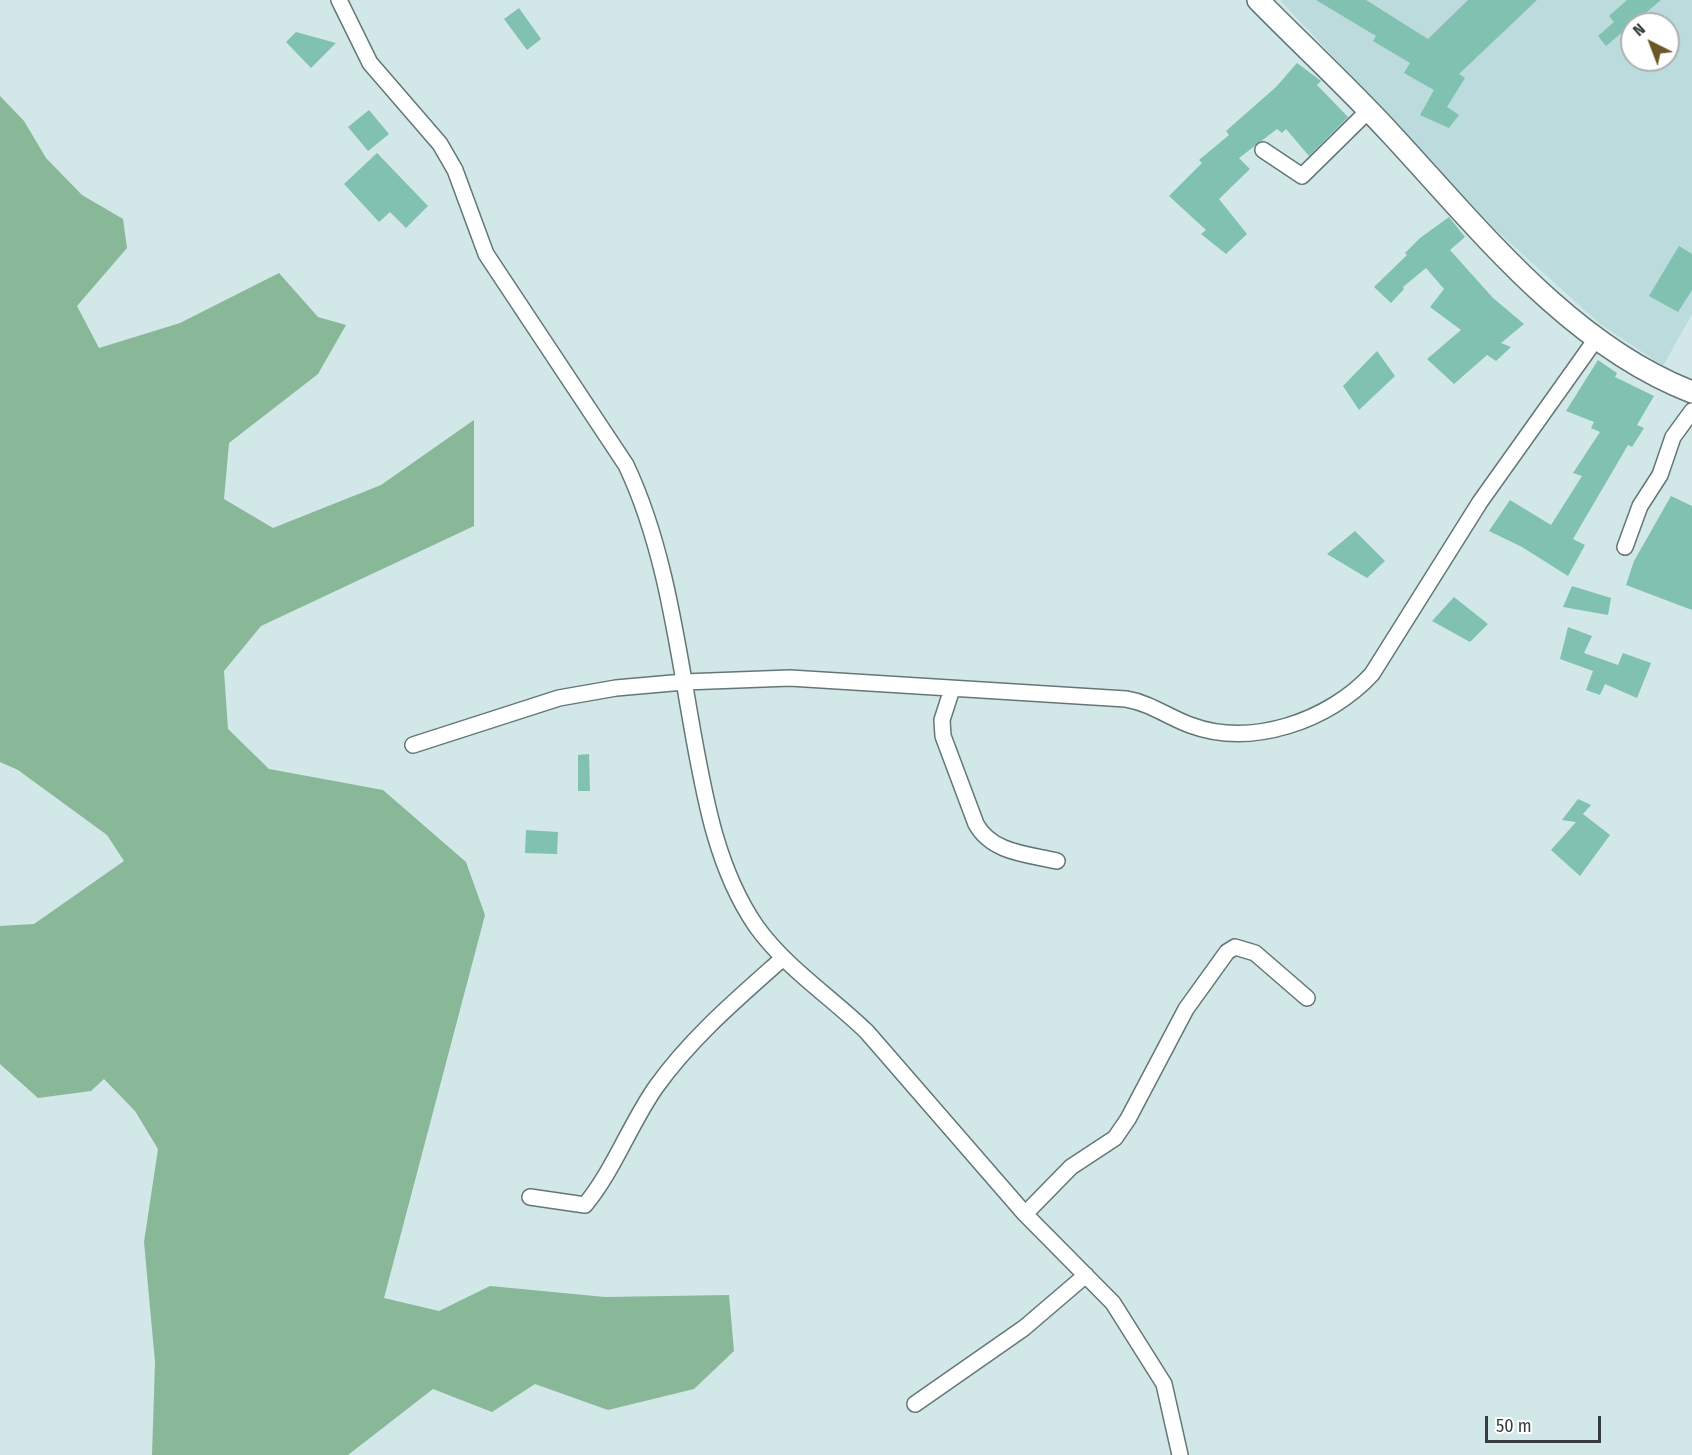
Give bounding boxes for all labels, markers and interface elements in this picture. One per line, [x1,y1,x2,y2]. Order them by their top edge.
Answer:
north arrow [1620,12,1680,72]
text: N [1629,19,1649,40]
scale bar [1488,1404,1604,1442]
text: 50 m [1496,1415,1532,1437]

